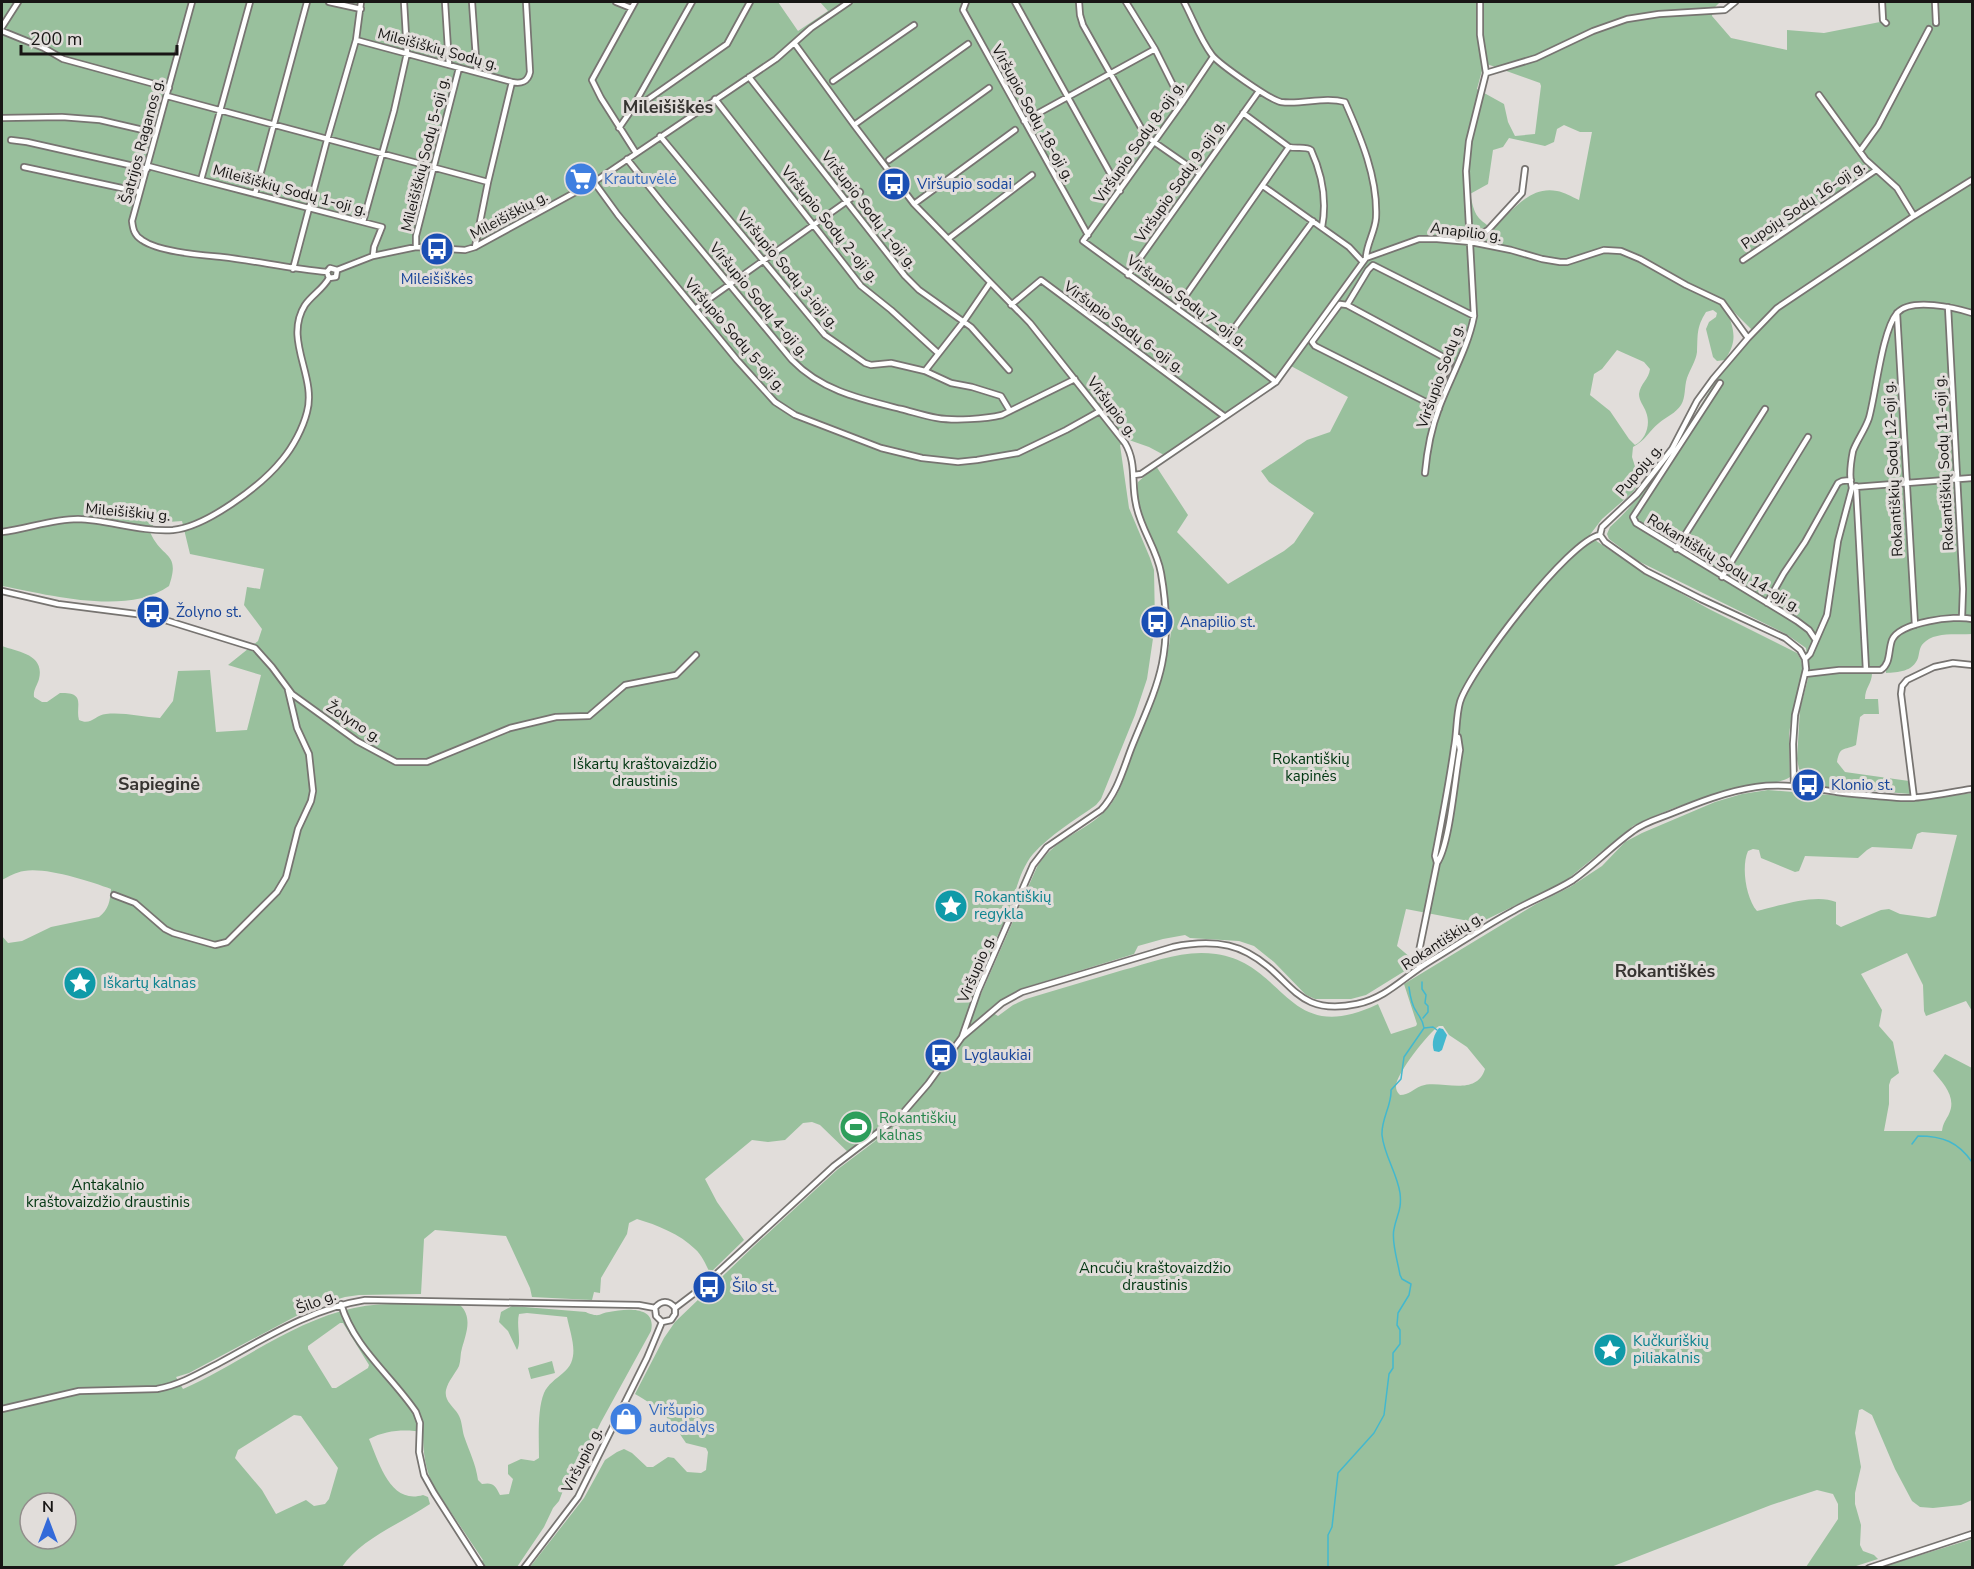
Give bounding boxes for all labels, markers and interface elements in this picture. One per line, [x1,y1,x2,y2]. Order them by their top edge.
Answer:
scale bar [21,18,177,56]
street label: Mileišiškių Sodų g. [375,23,501,75]
text: 200 m [30,27,82,51]
street label: Viršupio Sodų 18-oji g. [986,40,1079,185]
street label: Mileišiškių Sodų 5-oji g. [396,74,454,234]
street label: Šatrijos Raganos g. [115,76,168,206]
street label: Viršupio Sodų 8-oji g. [1089,77,1189,208]
district label: Mileišiškės [623,95,713,119]
street label: Viršupio Sodų 9-oji g. [1130,116,1230,247]
street label: Viršupio Sodų 1-oji g. [816,146,921,273]
street label: Pupojų Sodų 16-oji g. [1737,156,1869,254]
street label: Mileišiškių Sodų 1-oji g. [211,160,369,220]
supermarket icon: Krautuvėlė [563,161,599,197]
street label: Viršupio Sodų 2-oji g. [776,161,883,287]
bus stop icon: Viršupio sodai [876,166,912,202]
place label: Krautuvėlė [604,169,677,189]
place label: Viršupio sodai [916,174,1012,194]
street label: Mileišiškių g. [467,186,551,244]
street label: Viršupio Sodų 3-ioji g. [732,206,843,333]
street label: Anapilio g. [1429,218,1503,246]
bus stop icon: Mileišiškės [419,231,455,267]
street label: Viršupio Sodų 4-oji g. [704,237,813,362]
street label: Viršupio Sodų 7-oji g. [1122,250,1251,352]
place label: Mileišiškės [401,269,473,289]
street label: Viršupio Sodų 5-oji g. [679,273,790,396]
street label: Viršupio Sodų 6-oji g. [1059,276,1188,378]
street label: Viršupio Sodų g. [1411,321,1468,432]
street label: Viršupio g. [1082,372,1141,442]
street label: Rokantiškių Sodų 11-oji g. [1929,375,1959,551]
street label: Rokantiškių Sodų 12-oji g. [1878,381,1908,557]
street label: Pupojų g. [1611,439,1667,501]
street label: Mileišiškių g. [85,498,171,526]
street label: Rokantiškių Sodų 14-oji g. [1643,509,1805,617]
bus stop icon: Žolyno st. [135,594,171,630]
place label: Žolyno st. [176,602,242,622]
bus stop icon: Anapilio st. [1139,604,1175,640]
place label: Anapilio st. [1180,612,1256,632]
street label: Žolyno g. [323,697,385,747]
park label: Rokantiškių kapinės [1272,749,1350,786]
park label: Iškartų kraštovaizdžio draustinis [573,754,717,791]
bus stop icon: Klonio st. [1790,767,1826,803]
district label: Sapieginė [118,772,200,796]
place label: Klonio st. [1831,775,1893,795]
place label: Rokantiškių regykla [974,887,1051,924]
place icon: Rokantiškių regykla [933,888,969,924]
street label: Rokantiškių g. [1397,907,1487,975]
street label: Viršupio g. [952,932,999,1007]
district label: Rokantiškės [1615,959,1716,983]
place icon: Iškartų kalnas [62,965,98,1001]
place label: Iškartų kalnas [103,973,196,993]
bus stop icon: Lyglaukiai [923,1037,959,1073]
place label: Lyglaukiai [964,1045,1031,1065]
place label: Rokantiškių kalnas [879,1108,956,1145]
sports icon: Rokantiškių kalnas [838,1109,874,1145]
park label: Antakalnio kraštovaizdžio draustinis [26,1175,190,1212]
park label: Ancučių kraštovaizdžio draustinis [1079,1258,1231,1295]
bus stop icon: Šilo st. [691,1269,727,1305]
place label: Šilo st. [732,1276,777,1297]
street label: Šilo g. [293,1284,339,1319]
place label: Kučkuriškių piliakalnis [1633,1331,1709,1368]
place icon: Kučkuriškių piliakalnis [1592,1332,1628,1368]
place label: Viršupio autodalys [648,1400,715,1437]
shop icon: Viršupio autodalys [608,1401,644,1437]
street label: Viršupio g. [556,1424,607,1497]
north arrow [18,1491,78,1551]
text: N [42,1496,54,1518]

